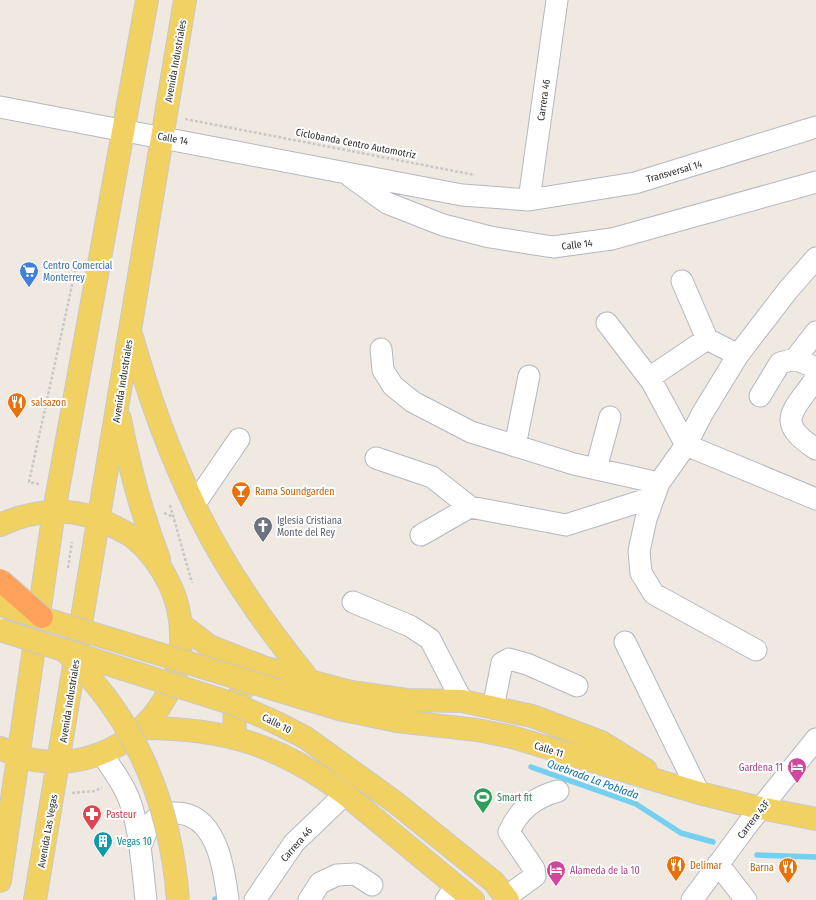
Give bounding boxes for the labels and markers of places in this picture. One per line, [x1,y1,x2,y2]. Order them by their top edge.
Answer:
supermarket icon: Centro Comercial Monterrey [18,260,40,288]
place label: Centro Comercial Monterrey [43,260,113,284]
restaurant icon: salsazon [6,391,28,419]
place label: salsazon [31,397,66,409]
bar icon: Rama Soundgarden [230,480,252,508]
place label: Rama Soundgarden [255,486,334,498]
church icon: Iglesia Cristiana Monte del Rey [252,515,274,543]
place label: Iglesia Cristiana Monte del Rey [277,515,342,539]
hotel icon: Gardena 11 [786,756,808,784]
place label: Gardena 11 [739,762,783,774]
sports icon: Smart fit [472,786,494,814]
place label: Smart fit [497,792,533,804]
pharmacy icon: Pasteur [81,803,103,831]
place label: Pasteur [106,809,137,821]
building icon: Vegas 10 [92,830,114,858]
place label: Vegas 10 [117,836,152,848]
restaurant icon: Delimar [665,854,687,882]
restaurant icon: Barna [777,856,799,884]
hotel icon: Alameda de la 10 [545,859,567,887]
place label: Delimar [690,860,723,872]
place label: Barna [750,862,774,874]
place label: Alameda de la 10 [570,865,640,877]

